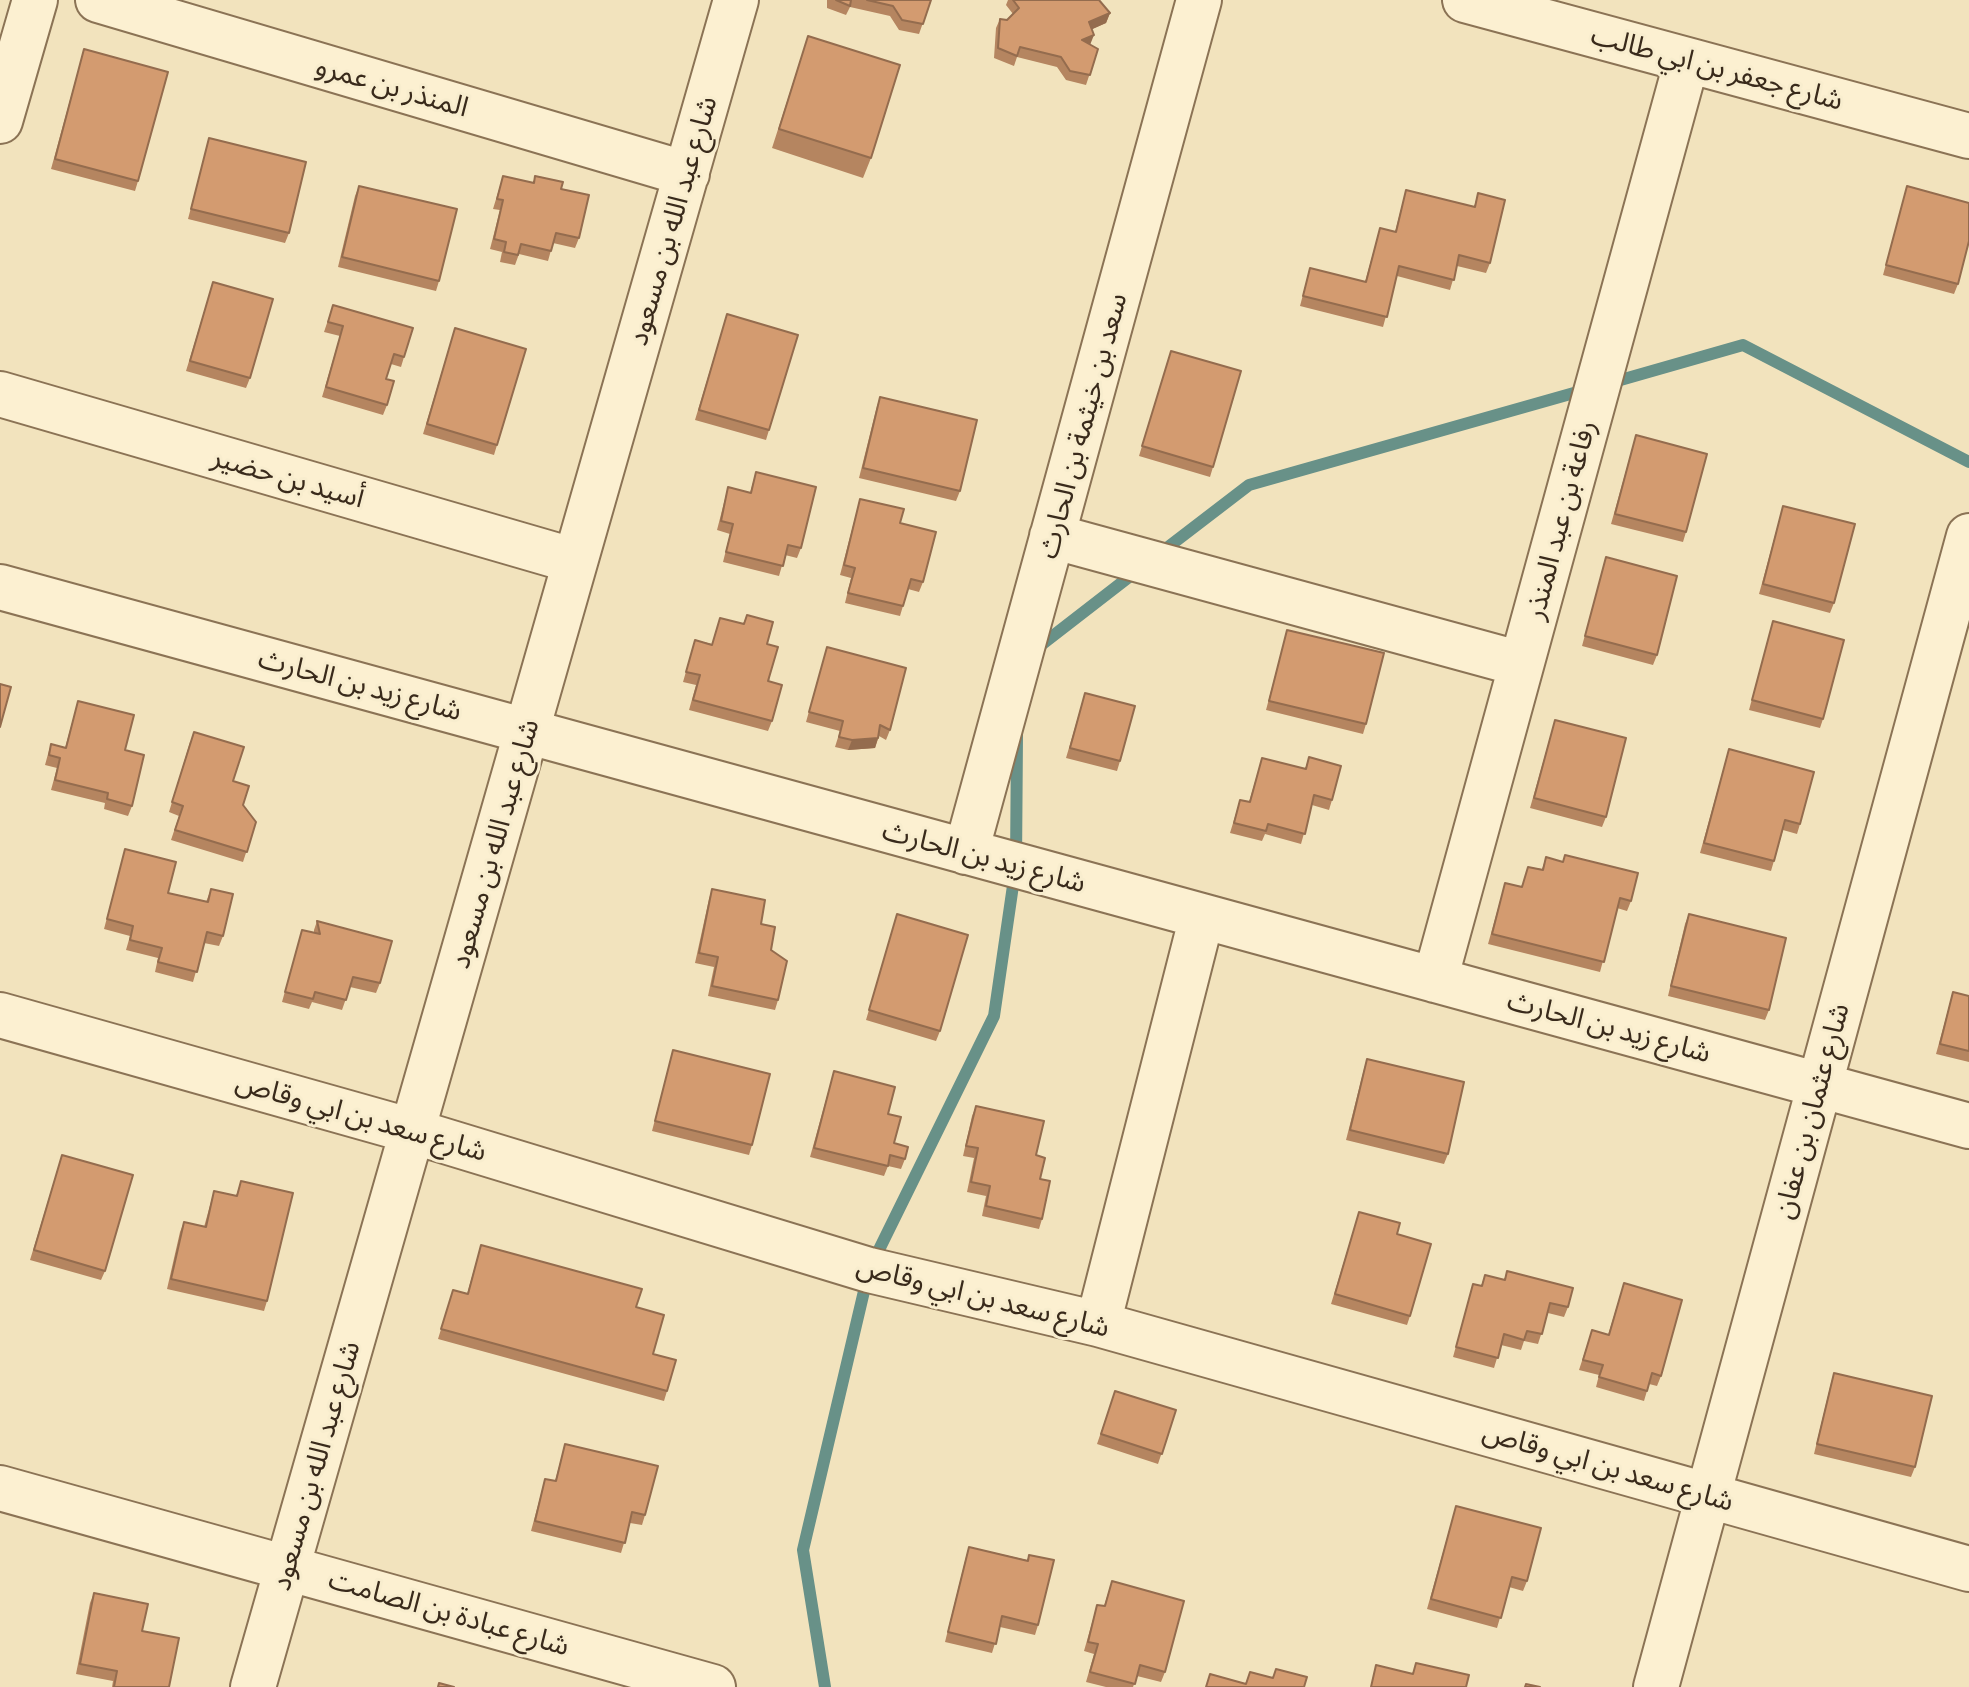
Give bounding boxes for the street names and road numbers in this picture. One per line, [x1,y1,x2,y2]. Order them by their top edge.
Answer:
street label: شارع جعفر بن ابي طالب [1587,18,1847,118]
street label: المنذر بن عمرو [312,49,472,125]
street label: شارع عبد الله بن مسعود [621,92,725,350]
street label: سعد بن خيثمة بن الحارث [1031,290,1135,562]
street label: رفاعة بن عبد المنذر [1518,417,1604,623]
street label: أسيد بن حضير [208,440,368,516]
street label: شارع زيد بن الحارث [255,642,465,728]
street label: شارع عبد الله بن مسعود [443,715,547,973]
street label: شارع زيد بن الحارث [879,814,1089,900]
street label: شارع زيد بن الحارث [1504,984,1714,1070]
street label: شارع عثمان بن عفان [1767,1000,1857,1222]
street label: شارع سعد بن ابي وقاص [232,1065,490,1169]
street label: شارع سعد بن ابي وقاص [853,1249,1113,1345]
street label: شارع عبد الله بن مسعود [264,1337,368,1595]
street label: شارع سعد بن ابي وقاص [1479,1415,1737,1519]
street label: شارع عبادة بن الصامت [325,1563,573,1663]

